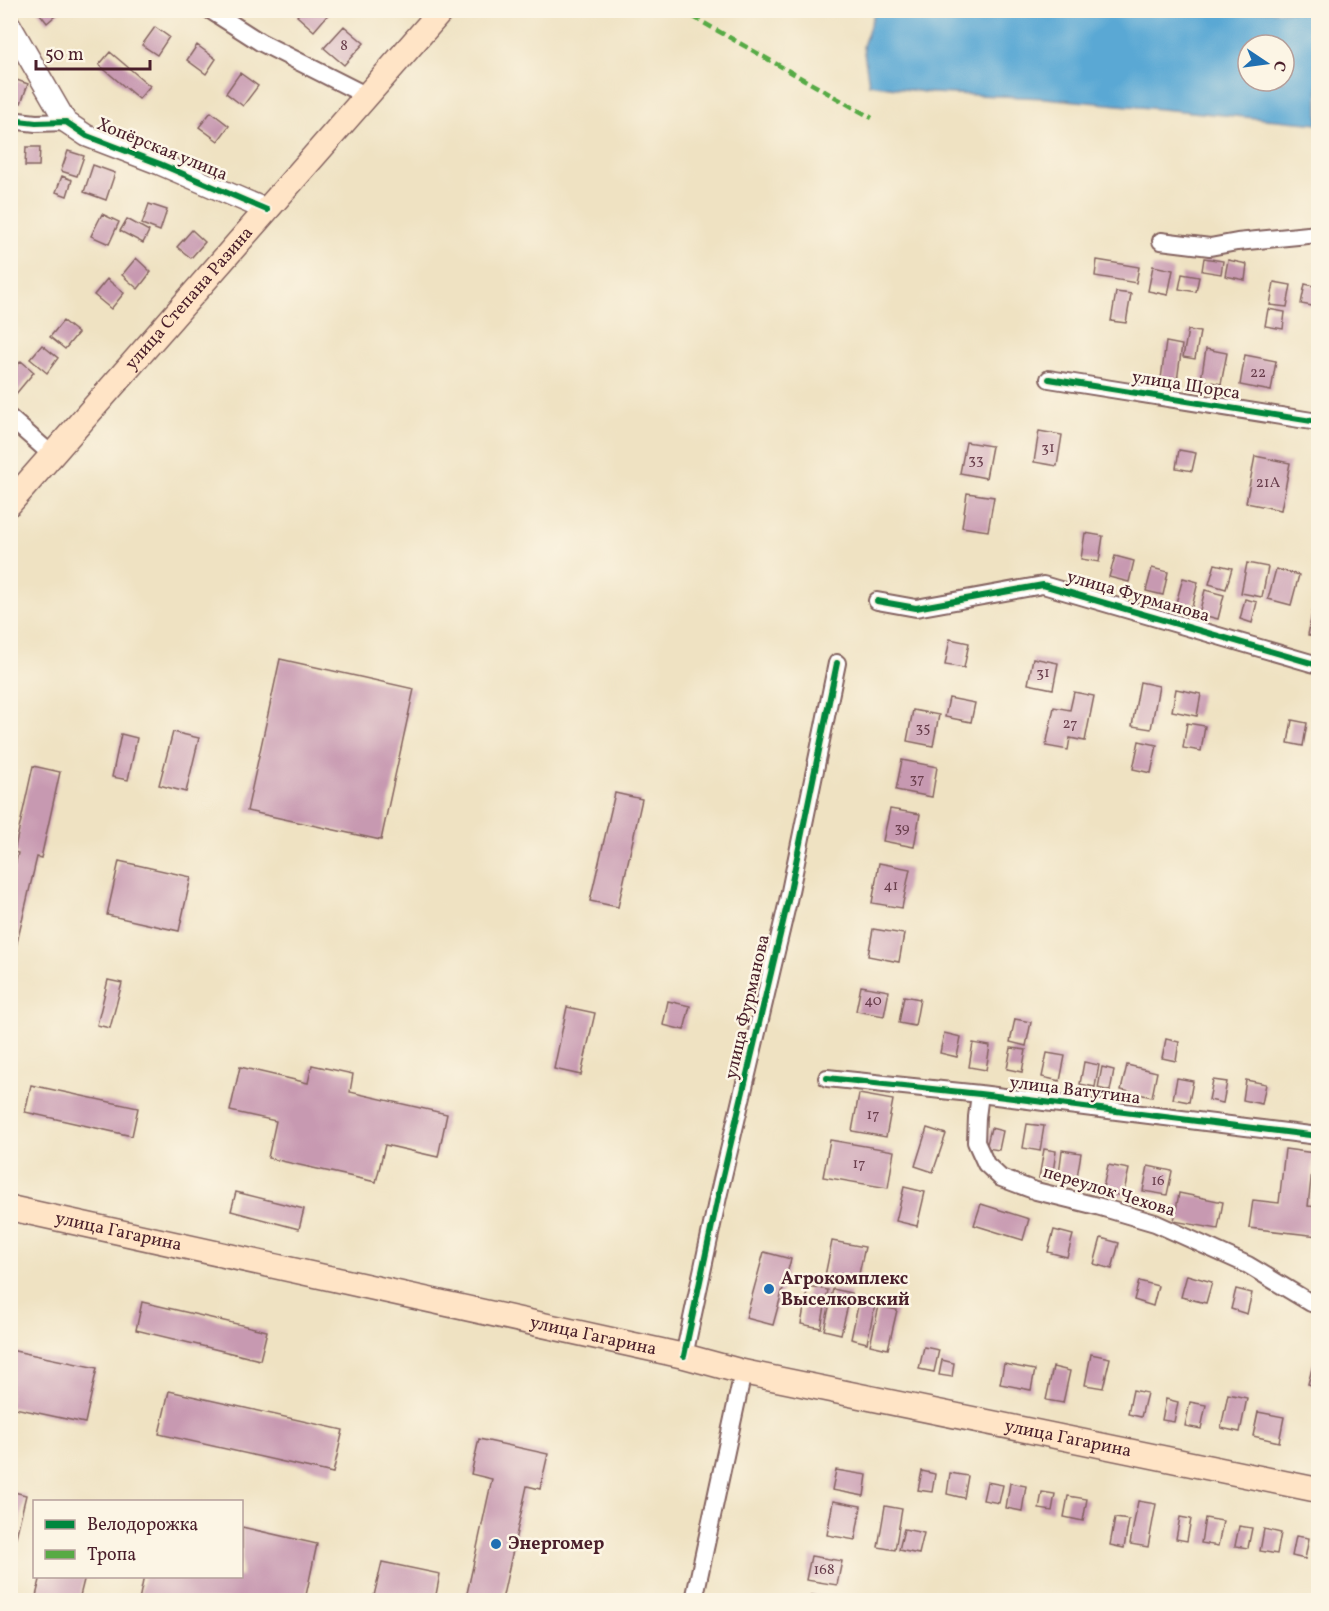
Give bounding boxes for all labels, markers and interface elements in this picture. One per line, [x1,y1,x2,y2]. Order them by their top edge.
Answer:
scale bar [36,33,150,71]
north arrow [1236,33,1296,93]
house number: 8 [340,36,348,57]
text: 50 m [45,43,84,68]
text: С [1267,58,1291,73]
street label: Хопёрская улица [93,112,231,188]
street label: улица Степана Разина [119,221,259,376]
house number: 22 [1250,363,1266,384]
street label: улица Щорса [1130,365,1242,407]
house number: 31 [1041,438,1055,459]
house number: 33 [968,450,984,471]
house number: 21А [1256,473,1281,494]
street label: улица Фурманова [1063,565,1213,629]
house number: 31 [1036,663,1050,684]
house number: 27 [1063,714,1077,735]
house number: 35 [916,718,930,739]
house number: 37 [910,769,924,790]
house number: 39 [894,818,910,839]
house number: 41 [884,876,898,897]
street label: улица Фурманова [719,932,777,1082]
house number: 40 [864,991,882,1012]
street label: улица Ватутина [1008,1071,1142,1111]
house number: 17 [866,1105,880,1126]
house number: 17 [852,1154,866,1175]
street label: переулок Чехова [1040,1160,1178,1224]
house number: 16 [1151,1171,1165,1192]
street label: улица Гагарина [53,1206,184,1258]
place label: Агрокомплекс Выселковский [781,1267,910,1313]
marker: Агрокомплекс Выселковский [762,1282,776,1296]
street label: улица Гагарина [527,1310,659,1362]
street label: улица Гагарина [1002,1413,1134,1464]
legend [33,1500,243,1578]
text: Велодорожка [87,1513,198,1538]
place label: Энергомер [508,1532,604,1557]
marker: Энергомер [489,1537,503,1551]
text: Тропа [87,1543,136,1568]
house number: 168 [813,1560,835,1581]

